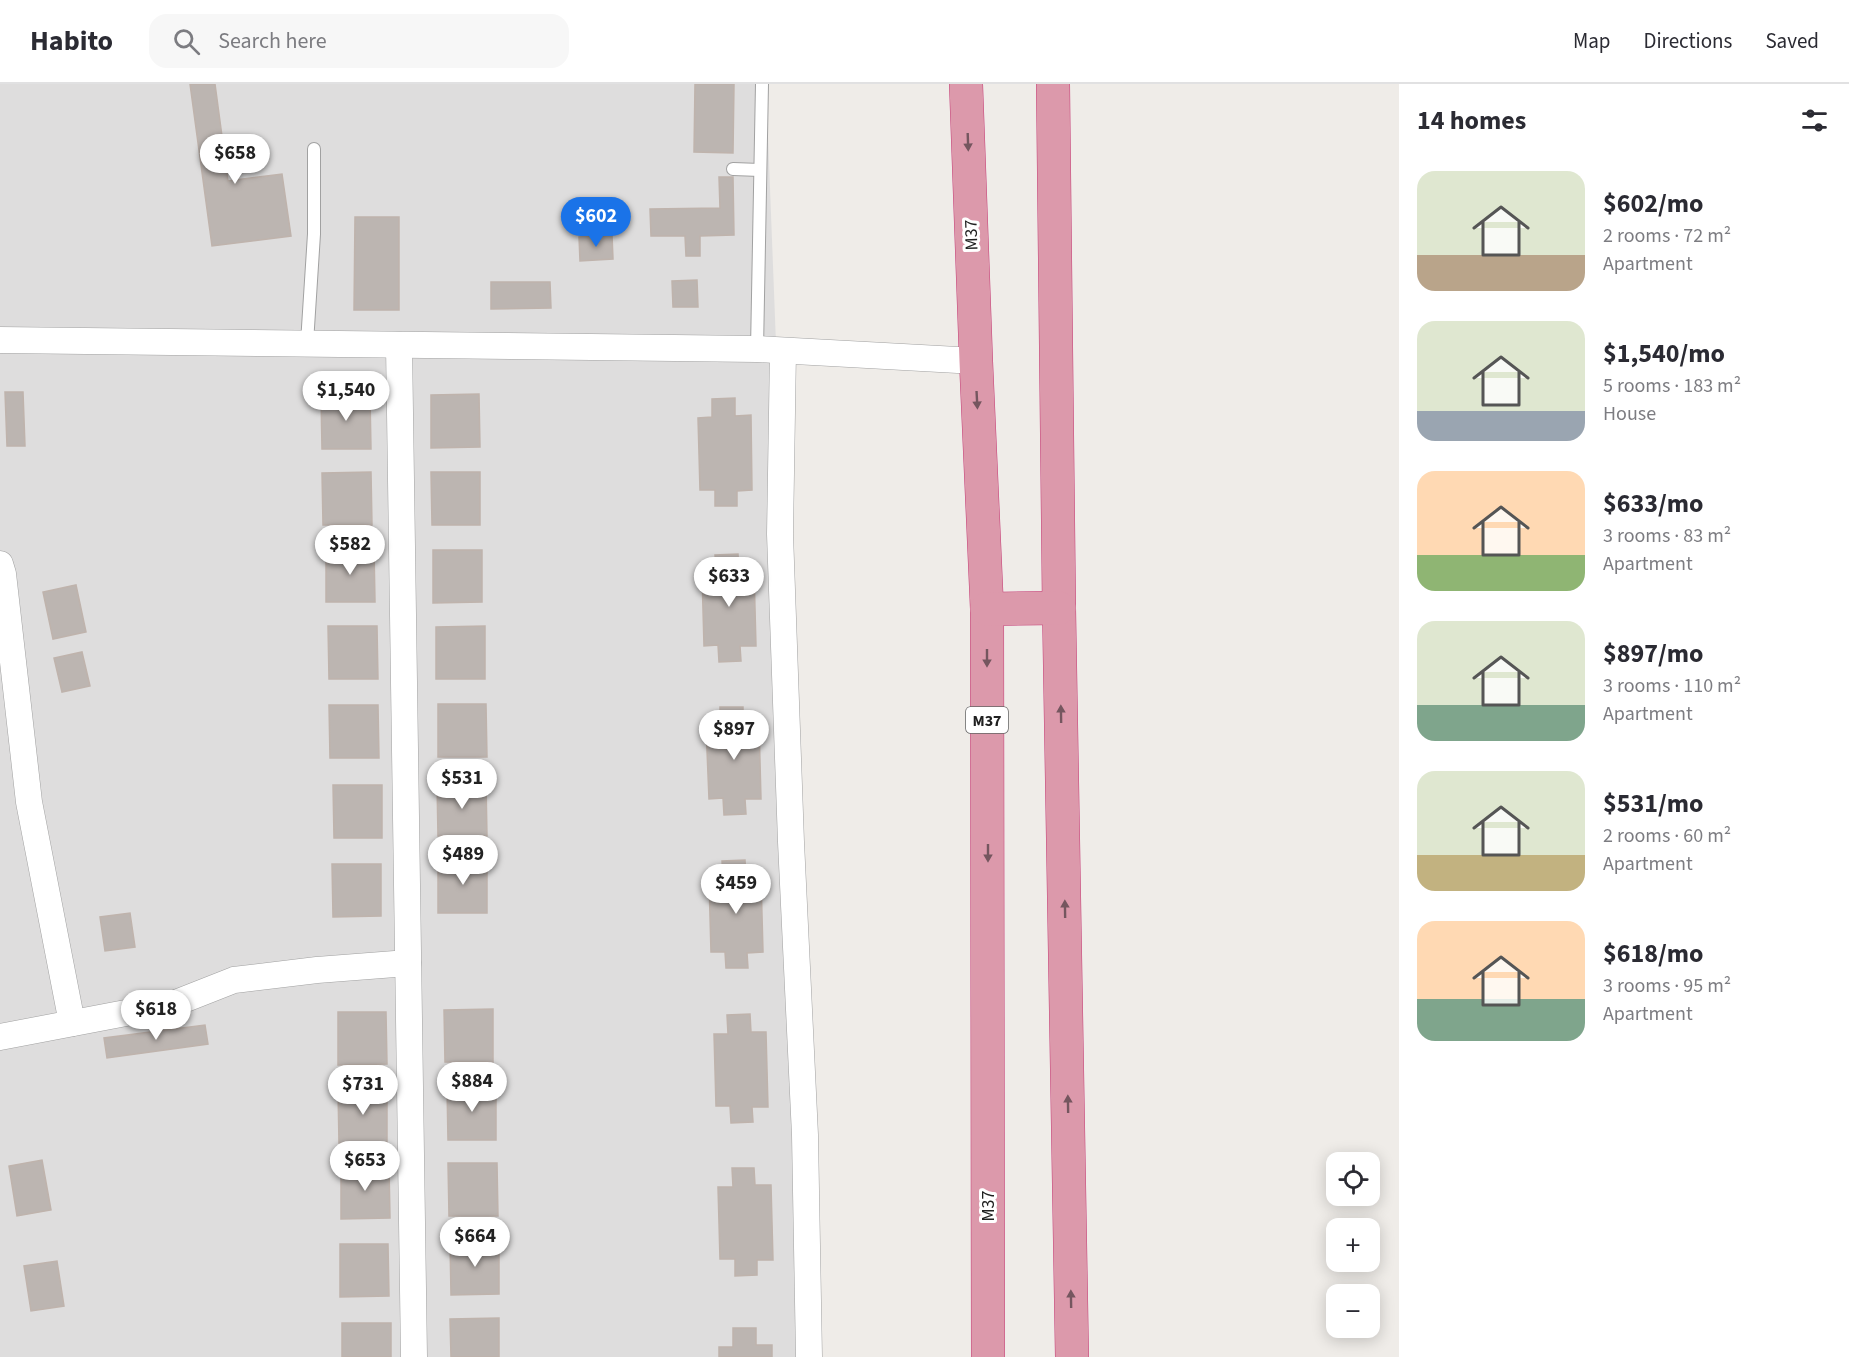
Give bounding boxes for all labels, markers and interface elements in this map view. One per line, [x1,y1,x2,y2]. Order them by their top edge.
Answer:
search box [149,14,569,68]
text: Habito [30,21,113,61]
icon: search [170,25,203,58]
text: Search here [218,25,327,57]
text: Map [1573,26,1611,56]
text: Directions [1644,26,1732,56]
text: Saved [1765,26,1819,56]
text: 14 homes [1417,102,1526,139]
icon: filters [1798,104,1831,137]
one-way arrow [963,133,973,152]
pin: $658 [199,134,271,185]
text: $658 [214,139,256,167]
text: $602/mo [1603,185,1703,222]
icon: home [1465,195,1537,267]
pin: $602 [560,197,632,248]
text: $602 [575,202,617,230]
street label: M37 [958,219,985,251]
text: 2 rooms · 72 m² [1603,222,1731,250]
text: Apartment [1603,250,1693,278]
text: $1,540/mo [1603,335,1725,372]
icon: home [1465,345,1537,417]
pin: $1,540 [297,371,395,422]
text: 5 rooms · 183 m² [1603,372,1741,400]
text: $1,540 [317,376,375,404]
one-way arrow [973,391,982,410]
text: House [1603,400,1656,428]
text: $633/mo [1603,485,1703,522]
icon: home [1465,495,1537,567]
text: 3 rooms · 83 m² [1603,522,1731,550]
pin: $582 [314,525,386,576]
text: $582 [329,530,371,558]
text: Apartment [1603,550,1693,578]
pin: $633 [693,557,765,608]
text: $633 [708,562,750,590]
text: $897/mo [1603,635,1703,672]
icon: home [1465,645,1537,717]
one-way arrow [982,649,992,668]
text: 3 rooms · 110 m² [1603,672,1741,700]
text: Apartment [1603,700,1693,728]
one-way arrow [1056,704,1066,723]
road number: M37 [966,707,1008,733]
pin: $897 [698,710,770,761]
text: $897 [713,715,755,743]
pin: $531 [426,759,498,810]
text: $531 [441,764,483,792]
text: $531/mo [1603,785,1703,822]
icon: home [1465,795,1537,867]
text: 2 rooms · 60 m² [1603,822,1731,850]
pin: $489 [427,835,499,886]
text: $489 [442,840,484,868]
one-way arrow [983,844,993,863]
text: Apartment [1603,850,1693,878]
pin: $459 [700,864,772,915]
text: $459 [715,869,757,897]
one-way arrow [1060,899,1069,918]
text: $618/mo [1603,935,1703,972]
icon: home [1465,945,1537,1017]
text: 3 rooms · 95 m² [1603,972,1731,1000]
pin: $618 [120,990,192,1041]
text: $618 [135,995,177,1023]
text: Apartment [1603,1000,1693,1028]
pin: $884 [436,1062,508,1113]
pin: $731 [327,1065,399,1116]
text: $884 [451,1067,493,1095]
text: $731 [342,1070,384,1098]
one-way arrow [1063,1094,1073,1113]
pin: $653 [329,1141,401,1192]
text: $653 [344,1146,386,1174]
map controls [1326,1152,1380,1338]
button: locate [1326,1152,1380,1206]
street label: M37 [976,1190,1001,1221]
pin: $664 [439,1217,511,1268]
button: + [1326,1218,1380,1272]
text: $664 [454,1222,496,1250]
button: − [1326,1284,1380,1338]
one-way arrow [1067,1289,1076,1308]

